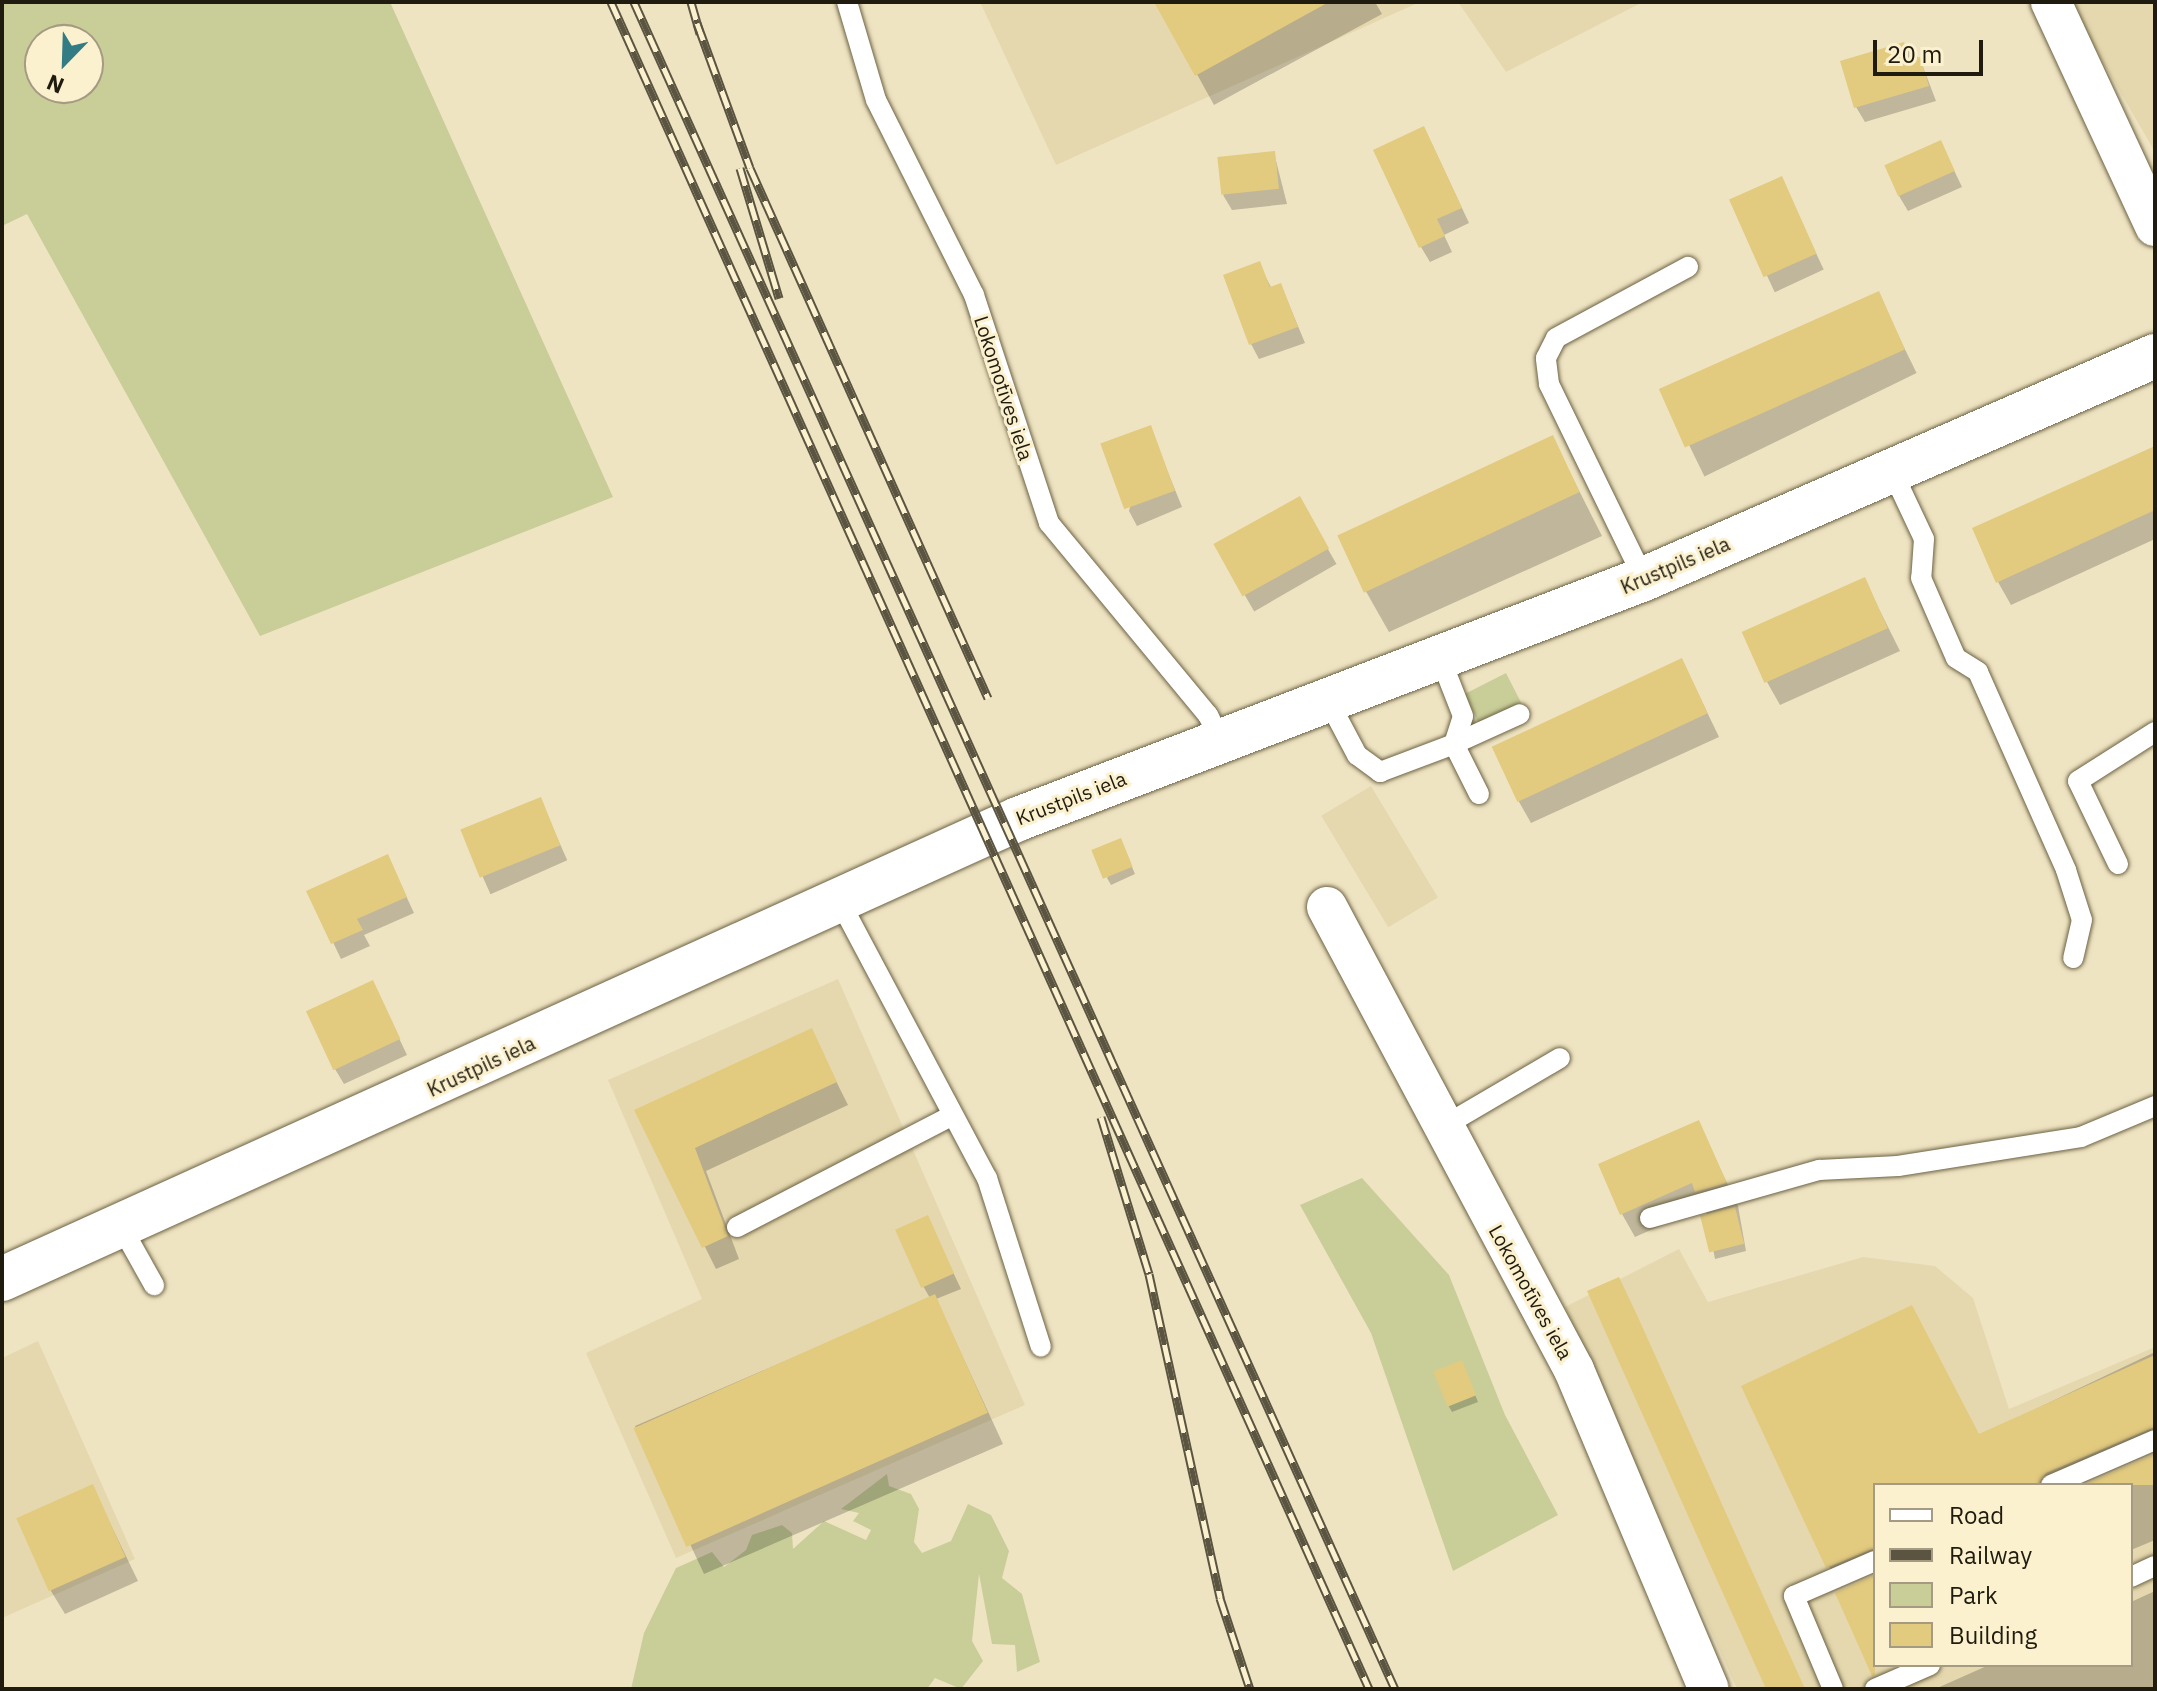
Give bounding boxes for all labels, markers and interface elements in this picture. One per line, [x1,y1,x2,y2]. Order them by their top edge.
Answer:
north arrow [24,24,104,104]
scale bar [1877,24,1987,74]
text: 20 m [1887,38,1942,70]
text: N [42,68,68,101]
street label: Lokomotīves iela [969,313,1039,463]
street label: Krustpils iela [1617,531,1733,599]
street label: Krustpils iela [1012,766,1130,830]
street label: Krustpils iela [423,1031,539,1101]
street label: Lokomotīves iela [1484,1220,1578,1364]
legend [1873,1483,2133,1667]
text: Road [1949,1499,2004,1531]
text: Railway [1949,1539,2032,1571]
text: Park [1949,1579,1998,1611]
text: Building [1949,1619,2037,1651]

